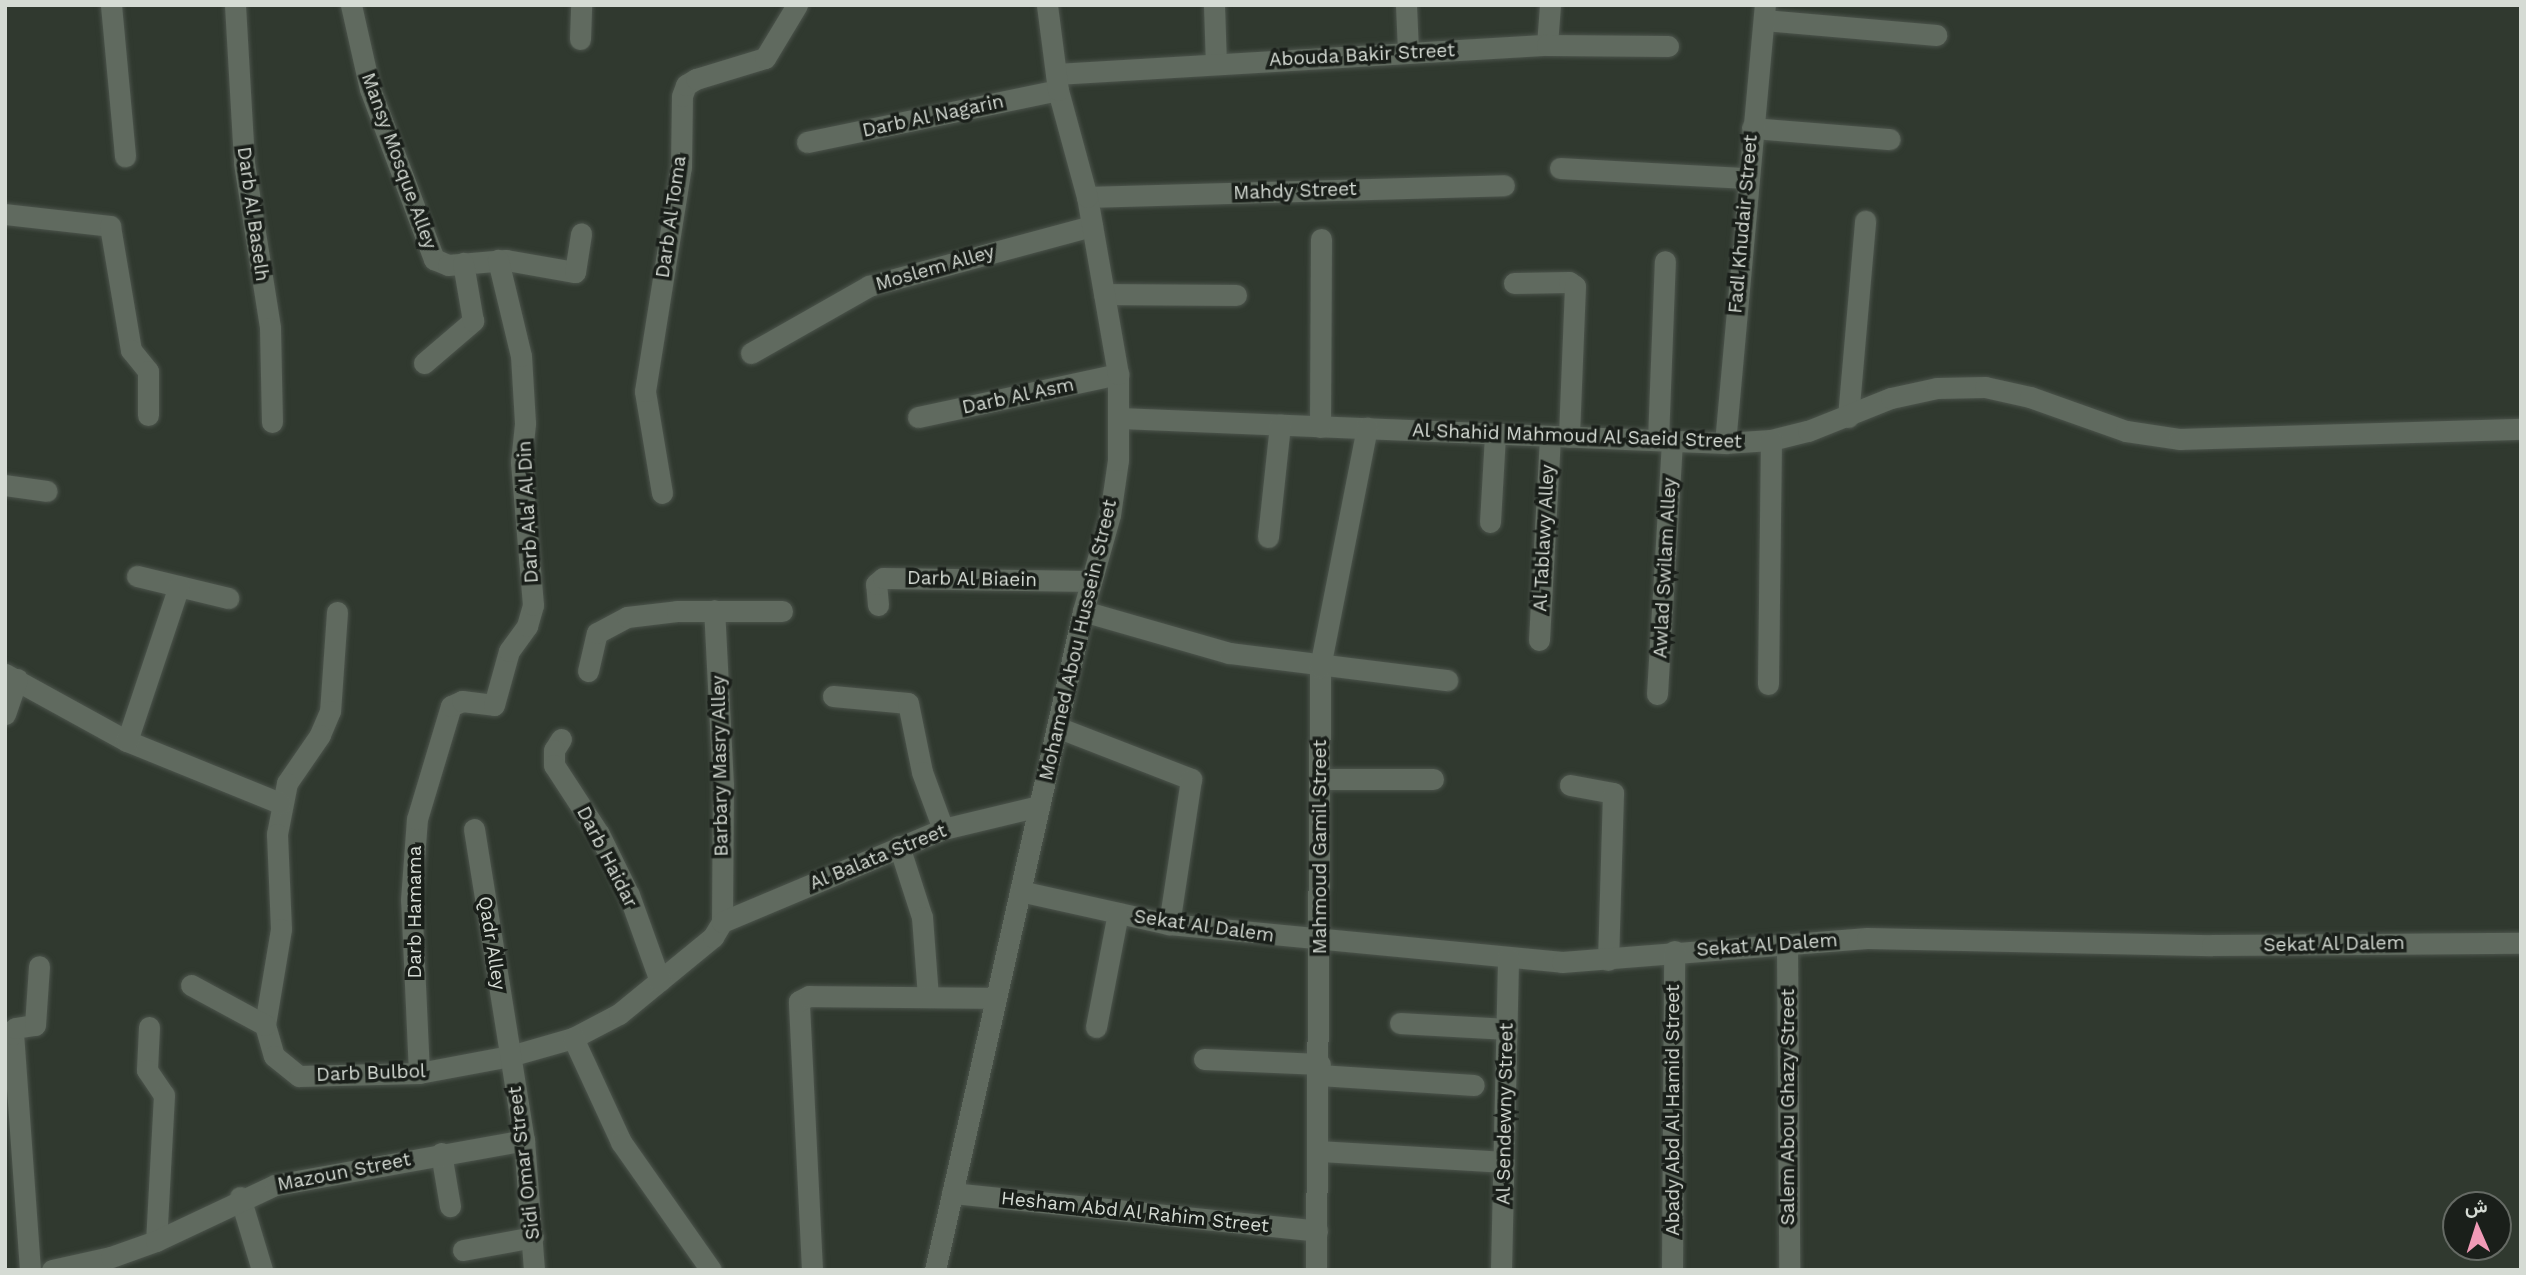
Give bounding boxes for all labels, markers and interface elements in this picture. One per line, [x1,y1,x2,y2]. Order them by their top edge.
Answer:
street label: Abouda Bakir Street [1268,39,1456,71]
street label: Mansy Mosque Alley [356,69,442,253]
street label: Darb Al Nagarin [859,90,1007,142]
street label: Fadl Khudair Street [1724,133,1762,315]
street label: Darb Al Baselh [232,145,274,283]
street label: Darb Al Toma [651,153,691,281]
street label: Mahdy Street [1233,177,1357,205]
street label: Moslem Alley [873,240,997,296]
street label: Darb Al Asm [959,373,1077,419]
street label: Al Shahid Mahmoud Al Saeid Street [1411,419,1743,453]
street label: Darb Ala' Al Din [513,439,543,585]
street label: Al Tablawy Alley [1529,462,1559,614]
street label: Awlad Swilam Alley [1649,477,1681,659]
street label: Mohamed Abou Hussein Street [1034,497,1122,783]
street label: Darb Al Biaein [906,566,1038,592]
street label: Barbary Masry Alley [707,674,733,858]
street label: Mahmoud Gamil Street [1309,739,1331,955]
street label: Darb Haidar [572,803,642,911]
street label: Al Balata Street [806,819,950,895]
street label: Darb Hamama [404,846,426,978]
street label: Qadr Alley [473,894,511,992]
street label: Sekat Al Dalem [1132,905,1276,947]
street label: Sekat Al Dalem [1695,929,1839,961]
street label: Sekat Al Dalem [2262,931,2406,957]
street label: Abady Abd Al Hamid Street [1662,983,1684,1237]
street label: Salem Abou Ghazy Street [1777,988,1799,1226]
street label: Al Sendewny Street [1492,1022,1518,1206]
street label: Darb Bulbol [316,1060,426,1086]
street label: Sidi Omar Street [503,1085,545,1241]
street label: Mazoun Street [275,1148,413,1196]
street label: Hesham Abd Al Rahim Street [999,1186,1271,1238]
north arrow [2442,1191,2512,1261]
text: ش [2464,1194,2488,1219]

